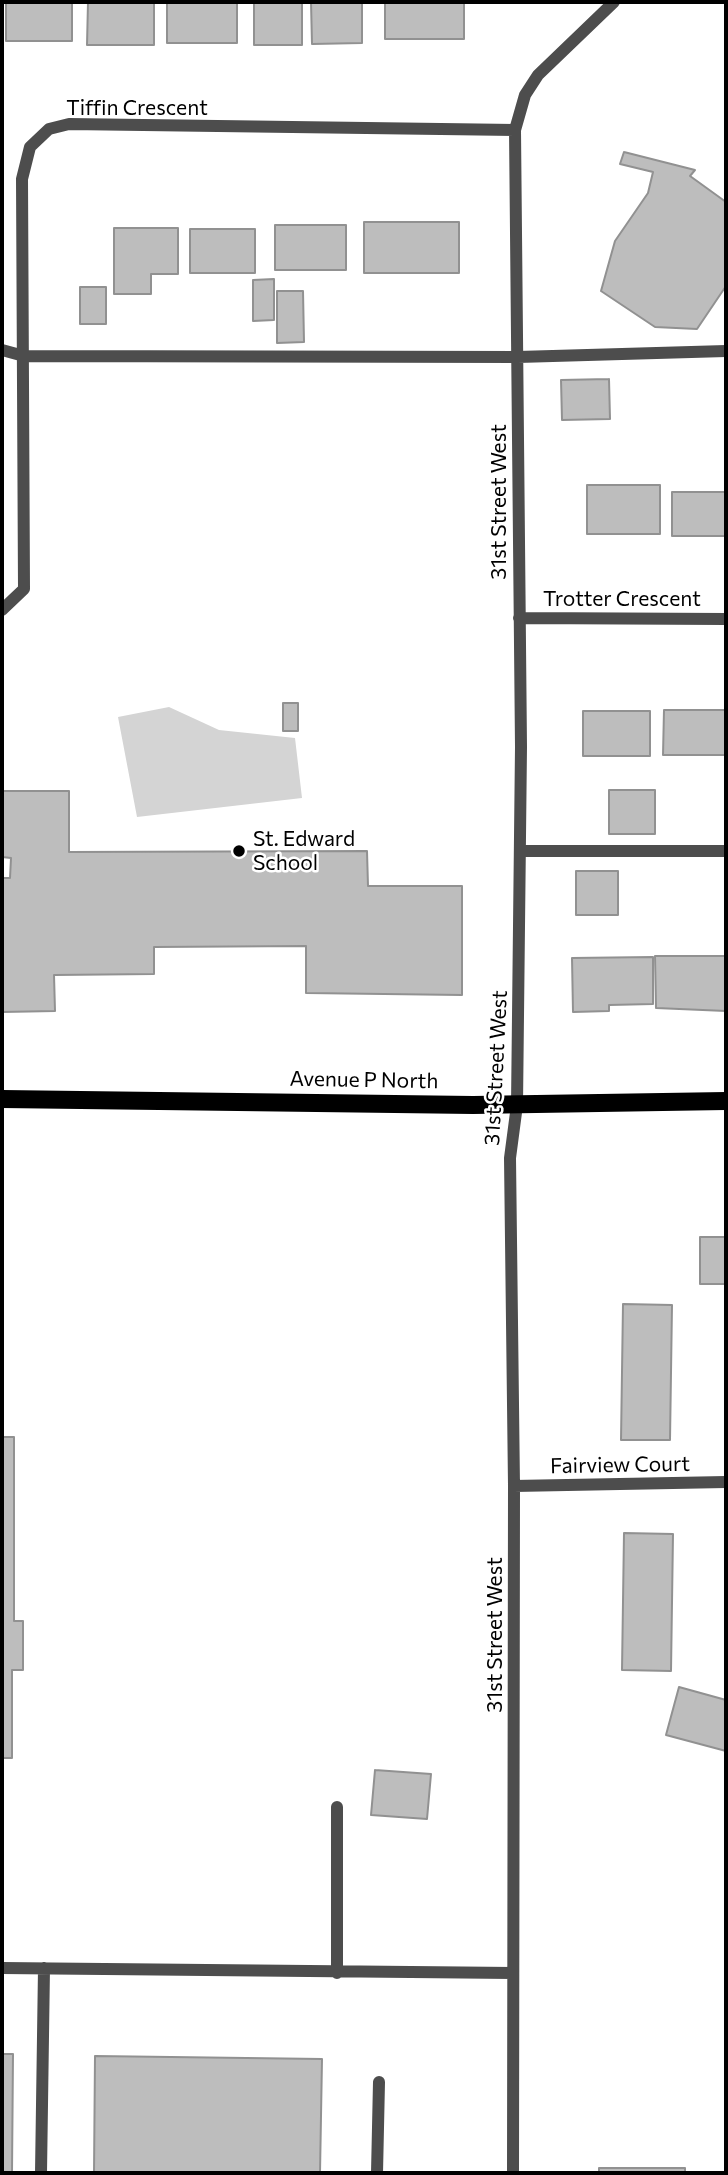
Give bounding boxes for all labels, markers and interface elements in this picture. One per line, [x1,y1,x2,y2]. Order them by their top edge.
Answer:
street label: Tiffin Crescent [66,95,208,121]
street label: 31st Street West [486,424,512,580]
street label: Trotter Crescent [543,586,701,612]
place label: St. Edward School [253,826,355,876]
marker: St. Edward School [231,843,247,859]
street label: 31st Street West [479,990,513,1146]
street label: Avenue P North [289,1066,439,1094]
street label: Fairview Court [550,1451,690,1479]
street label: 31st Street West [482,1557,508,1713]

